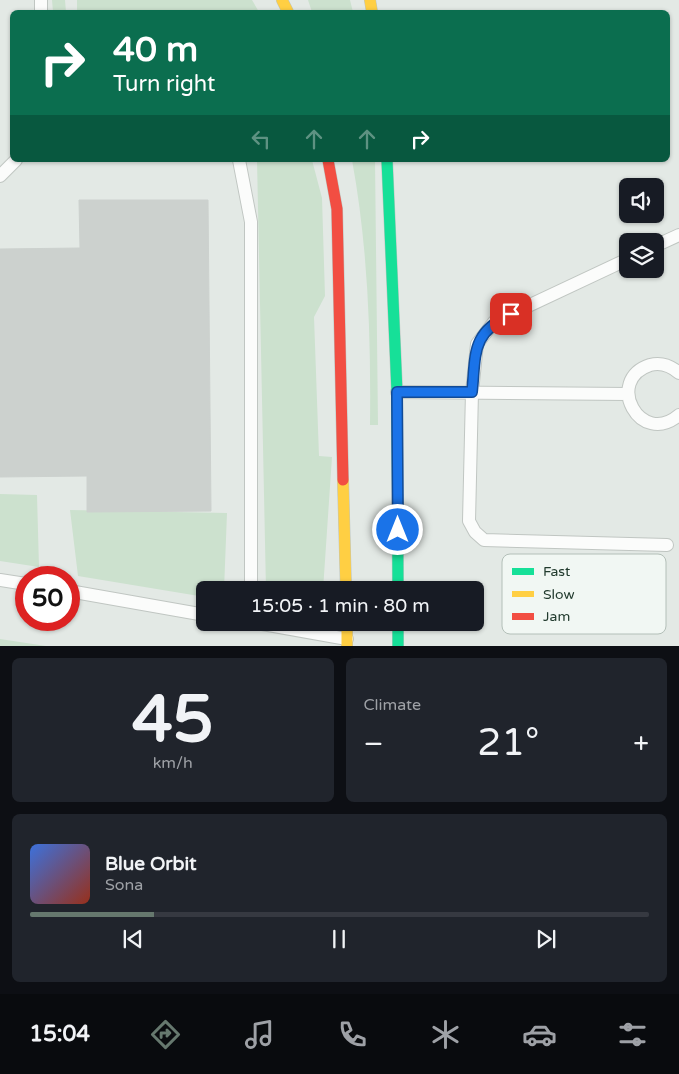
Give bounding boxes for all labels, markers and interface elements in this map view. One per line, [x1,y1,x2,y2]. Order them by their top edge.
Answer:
text: 40 m [113,29,198,71]
icon: right [30,30,95,95]
text: Turn right [113,71,215,97]
icon: left [247,125,275,153]
icon: ahead [300,125,328,153]
icon: ahead [353,125,381,153]
icon: right [406,125,434,153]
map controls [619,178,664,278]
button: sound [619,178,664,223]
button: layers [619,233,664,278]
pin [490,293,532,335]
icon: arrive [497,300,525,328]
position arrow [371,503,423,555]
legend [502,554,666,634]
text: Fast [543,563,571,580]
speed limit sign: 50 [15,566,80,631]
text: Slow [543,586,575,603]
text: 15:05 · 1 min · 80 m [250,595,430,617]
text: Jam [543,608,570,625]
text: 45 [132,681,214,760]
text: Climate [364,695,421,715]
text: 21° [477,720,539,766]
text: − [364,727,383,761]
text: + [633,727,649,761]
text: km/h [153,753,193,773]
text: Blue Orbit [105,853,197,875]
text: Sona [105,875,143,895]
icon: previous [119,925,147,953]
icon: pause [325,925,353,953]
icon: next [532,925,560,953]
icon: directions [148,1017,183,1052]
icon: music [242,1017,277,1052]
icon: phone [335,1017,370,1052]
icon: climate [428,1017,463,1052]
icon: car [522,1017,557,1052]
icon: filters [615,1017,650,1052]
text: 15:04 [29,1021,90,1047]

